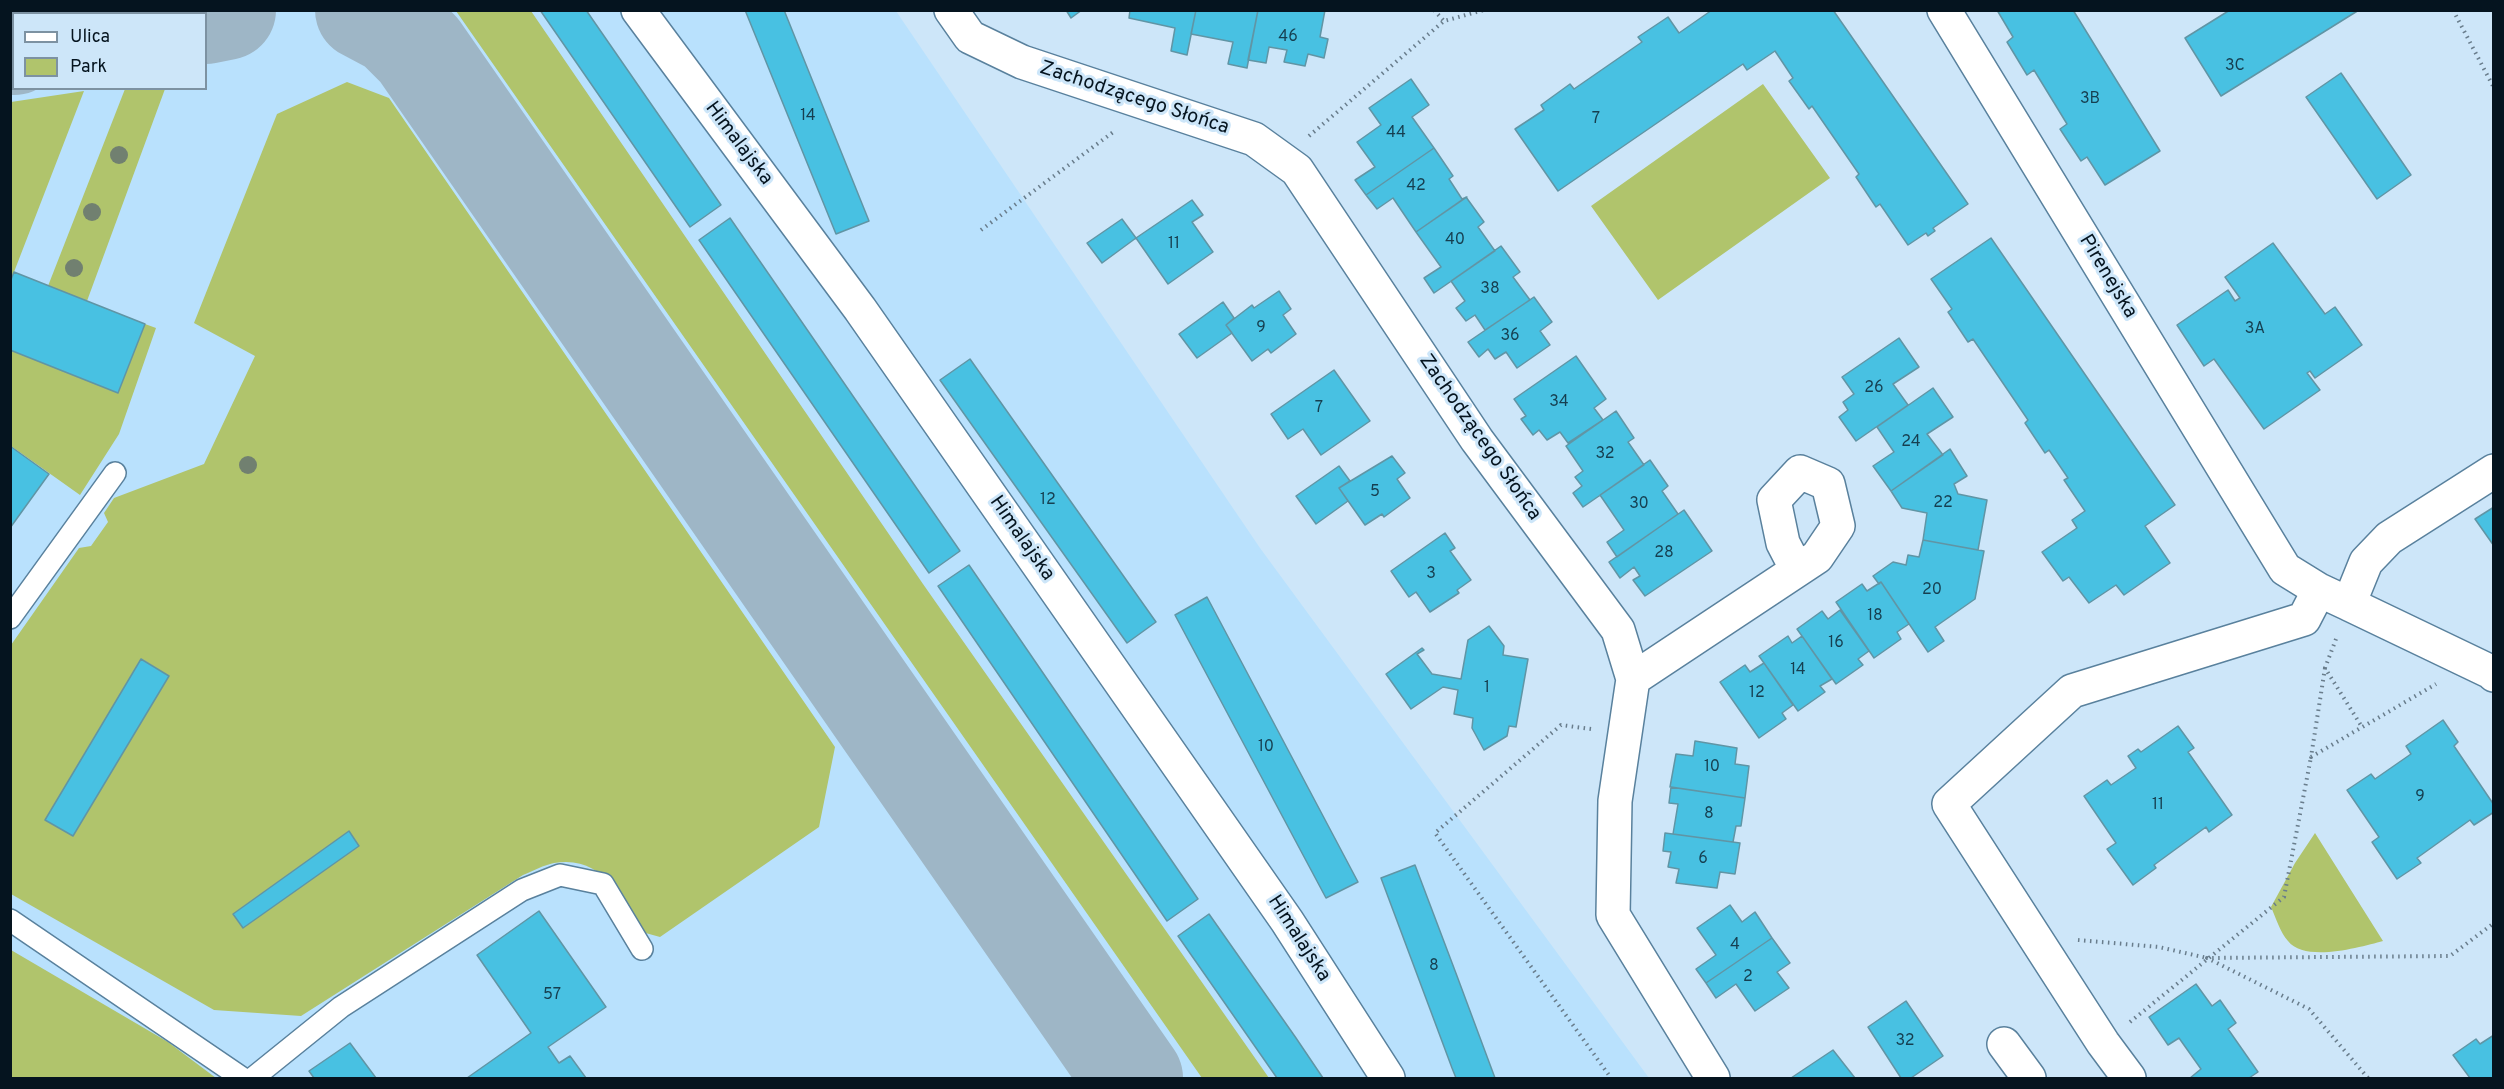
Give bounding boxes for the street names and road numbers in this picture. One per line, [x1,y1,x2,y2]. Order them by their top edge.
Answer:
street label: Zachodzącego Słońca [1036,57,1232,141]
street label: Himalajska [699,98,777,190]
street label: Pirenejska [2073,231,2141,323]
street label: Zachodzącego Słońca [1413,350,1545,526]
street label: Himalajska [983,492,1059,586]
street label: Himalajska [1261,891,1335,987]

